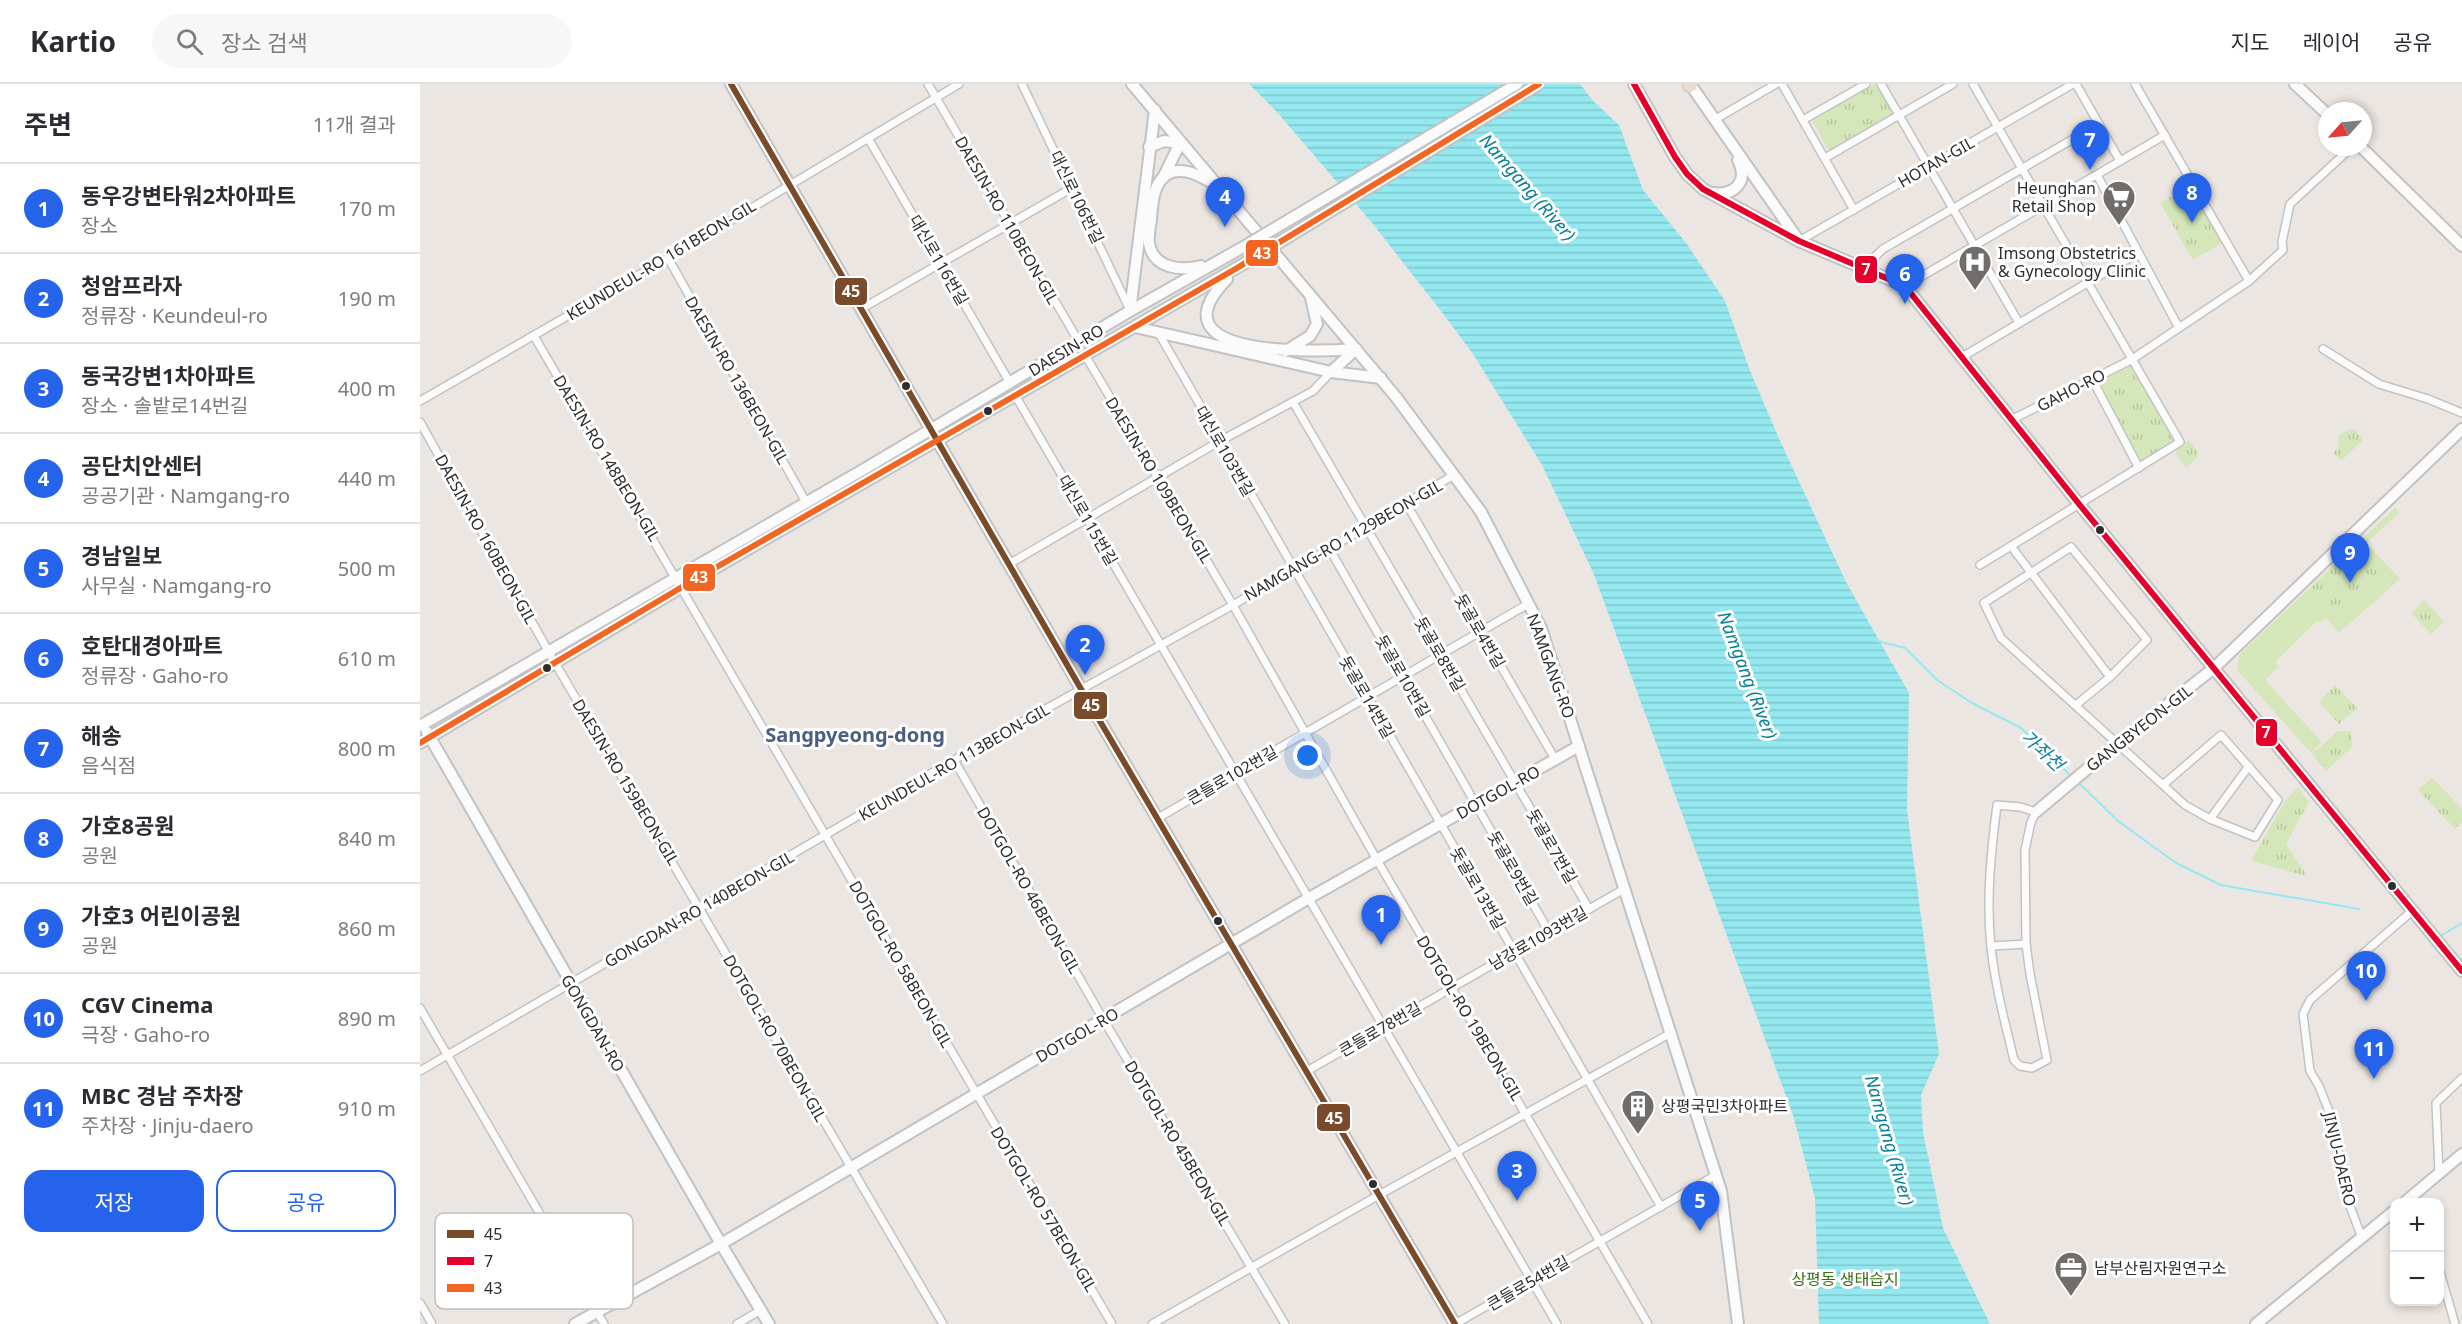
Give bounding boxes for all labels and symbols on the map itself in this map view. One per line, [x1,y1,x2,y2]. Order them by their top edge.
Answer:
north arrow [2318,102,2372,156]
pin: 7 [2070,120,2110,170]
water label: Namgang (River) [1475,128,1581,246]
street label: HOTAN-GIL [1894,131,1978,193]
street label: DAESIN-RO 110BEON-GIL [950,132,1064,308]
street label: 대신로106번길 [1045,147,1109,247]
pin: 8 [2172,174,2212,223]
place label: Heunghan Retail Shop [2012,177,2096,217]
pin: 4 [1206,178,1244,227]
supermarket icon: Heunghan Retail Shop [2101,179,2137,226]
street label: KEUNDEUL-RO 161BEON-GIL [562,195,760,325]
street label: 대신로116번길 [904,211,974,309]
line badge: 43 [1245,239,1279,267]
text: 43 [1253,242,1271,264]
place label: Imsong Obstetrics & Gynecology Clinic [1998,242,2146,282]
hospital icon: Imsong Obstetrics & Gynecology Clinic [1957,244,1993,291]
pin: 6 [1886,254,1924,304]
line badge: 7 [1854,255,1878,284]
text: 7 [1861,258,1871,280]
line badge: 45 [834,277,868,306]
text: 45 [842,280,860,302]
street label: DAESIN-RO 136BEON-GIL [680,292,794,468]
street label: DAESIN-RO [1024,319,1108,381]
street label: GAHO-RO [2033,363,2109,417]
street label: DAESIN-RO 148BEON-GIL [548,371,666,545]
unlabelled marker [900,380,912,392]
street label: DAESIN-RO 109BEON-GIL [1100,393,1218,567]
street label: 대신로103번길 [1190,402,1260,500]
unlabelled marker [982,405,994,417]
street label: DAESIN-RO 160BEON-GIL [430,450,542,628]
street label: 대신로115번길 [1053,471,1123,569]
street label: NAMGANG-RO 1129BEON-GIL [1240,474,1446,606]
unlabelled marker [2094,524,2106,536]
pin: 9 [2330,534,2370,583]
line badge: 43 [682,563,716,592]
text: 43 [690,566,708,588]
street label: 돗골로4번길 [1450,590,1510,672]
water label: Namgang (River) [1713,608,1783,742]
street label: NAMGANG-RO [1522,610,1580,722]
street label: 돗골로8번길 [1410,613,1470,695]
pin: 2 [1066,626,1104,675]
street label: 돗골로10번길 [1370,631,1436,721]
street label: 돗골로14번길 [1334,652,1400,742]
unlabelled marker [541,662,553,674]
street label: GANGBYEON-GIL [2081,680,2197,776]
line badge: 45 [1073,691,1108,720]
text: 45 [1082,694,1100,716]
street label: DAESIN-RO 159BEON-GIL [567,695,685,869]
street label: KEUNDEUL-RO 113BEON-GIL [854,698,1054,826]
line badge: 7 [2255,718,2278,747]
district label: Sangpyeong-dong [765,721,945,748]
text: 7 [2261,721,2271,743]
water label: 가좌천 [2017,724,2071,777]
street label: 큰들로102번길 [1183,740,1281,810]
your location [1293,741,1322,770]
street label: DOTGOL-RO [1452,760,1544,824]
street label: DOTGOL-RO 46BEON-GIL [972,802,1086,978]
street label: 돗골로7번길 [1522,805,1582,887]
street label: 돗골로9번길 [1483,827,1543,909]
street label: 돗골로13번길 [1445,843,1511,933]
street label: GONGDAN-RO 140BEON-GIL [600,846,798,972]
street label: DOTGOL-RO 58BEON-GIL [844,876,958,1052]
unlabelled marker [2386,880,2398,892]
pin: 1 [1362,896,1400,945]
street label: 남강로1093번길 [1485,901,1591,975]
unlabelled marker [1212,915,1224,927]
street label: DOTGOL-RO 19BEON-GIL [1412,931,1528,1105]
street label: DOTGOL-RO 70BEON-GIL [718,950,832,1126]
pin: 10 [2346,952,2386,1001]
street label: GONGDAN-RO [556,970,630,1076]
street label: 큰들로78번길 [1335,996,1425,1062]
street label: DOTGOL-RO [1031,1002,1123,1068]
pin: 11 [2354,1030,2394,1079]
street label: DOTGOL-RO 45BEON-GIL [1120,1056,1236,1230]
water label: Namgang (River) [1860,1072,1920,1208]
building icon: 상평국민3차아파트 [1620,1088,1656,1135]
place label: 상평국민3차아파트 [1661,1095,1788,1117]
line badge: 45 [1316,1103,1351,1132]
text: 45 [1325,1107,1343,1129]
street label: JINJU-DAERO [2318,1108,2362,1208]
street label: DOTGOL-RO 57BEON-GIL [986,1122,1102,1296]
pin: 3 [1498,1152,1536,1201]
unlabelled marker [1367,1178,1379,1190]
pin: 5 [1680,1182,1720,1231]
legend [435,1213,633,1309]
text: 45 [484,1223,502,1245]
text: 7 [484,1250,493,1272]
street label: 큰들로54번길 [1483,1250,1573,1316]
office icon: 남부산림자원연구소 [2053,1250,2089,1297]
place label: 남부산림자원연구소 [2094,1257,2226,1279]
park label: 상평동 생태습지 [1791,1268,1899,1290]
text: 43 [484,1277,502,1299]

